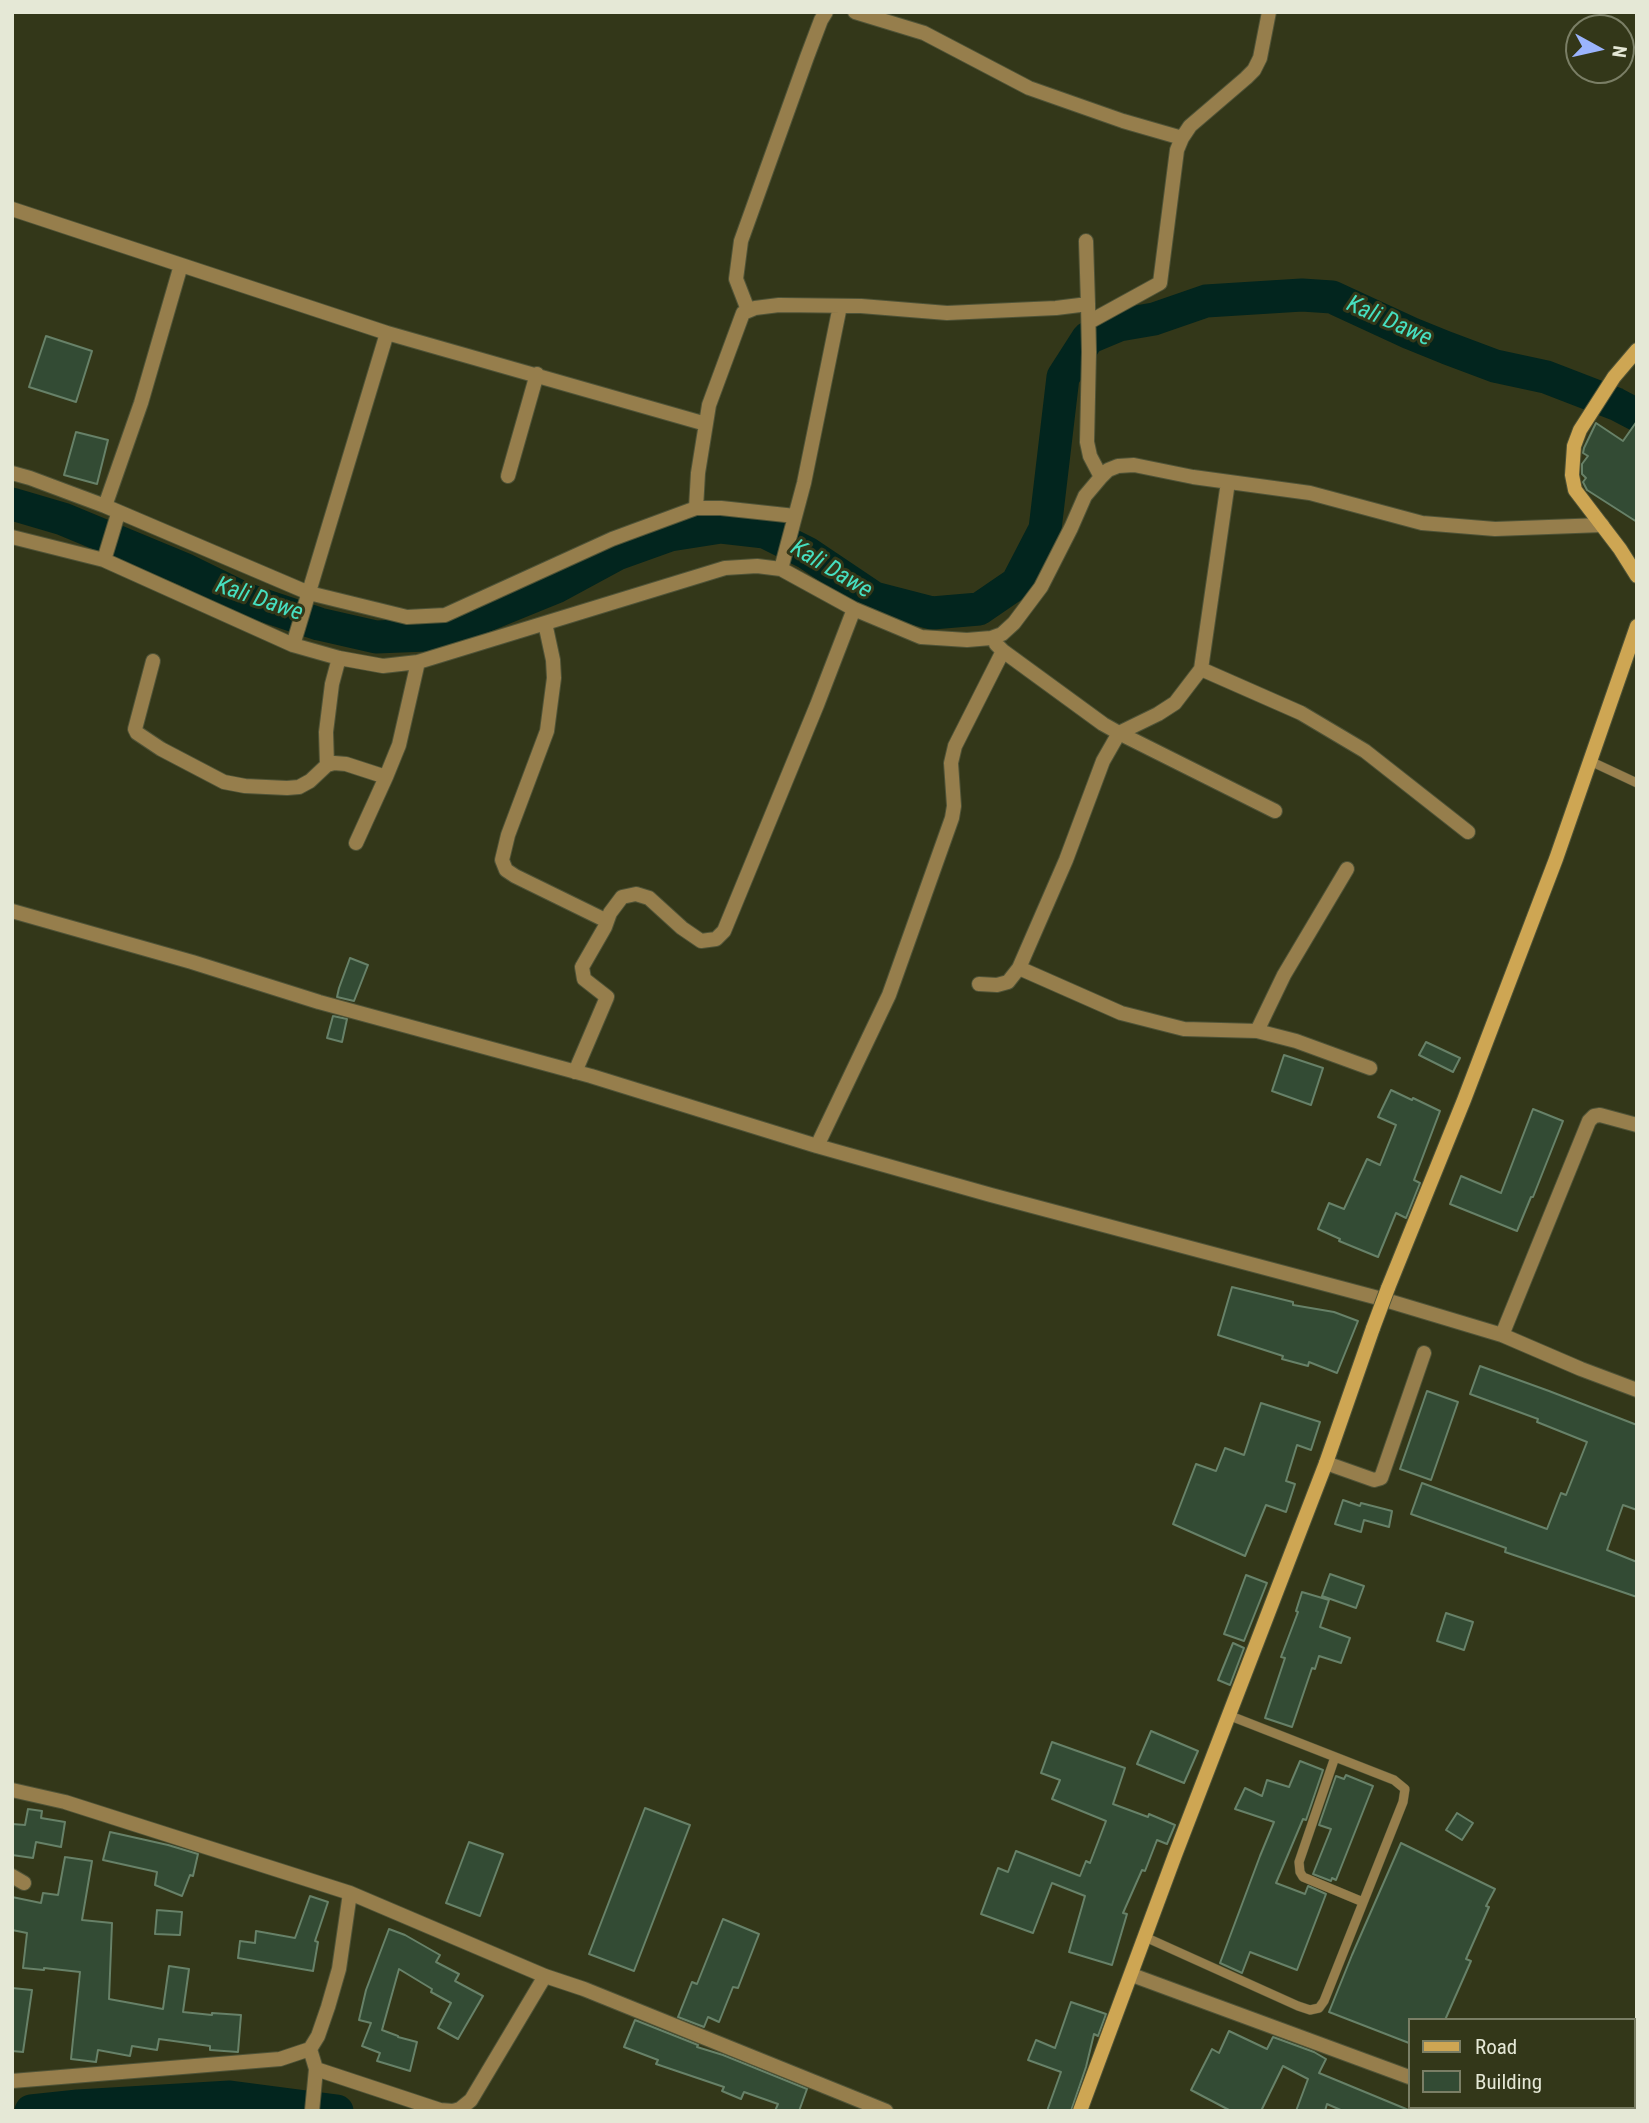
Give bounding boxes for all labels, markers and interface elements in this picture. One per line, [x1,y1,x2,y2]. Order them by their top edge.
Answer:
north arrow [1565,14,1635,84]
text: N [1607,44,1632,59]
water label: Kali Dawe [1342,290,1436,354]
water label: Kali Dawe [785,534,877,606]
water label: Kali Dawe [212,572,306,628]
legend [1408,2018,1635,2109]
text: Road [1475,2035,1517,2059]
text: Building [1475,2070,1542,2094]

